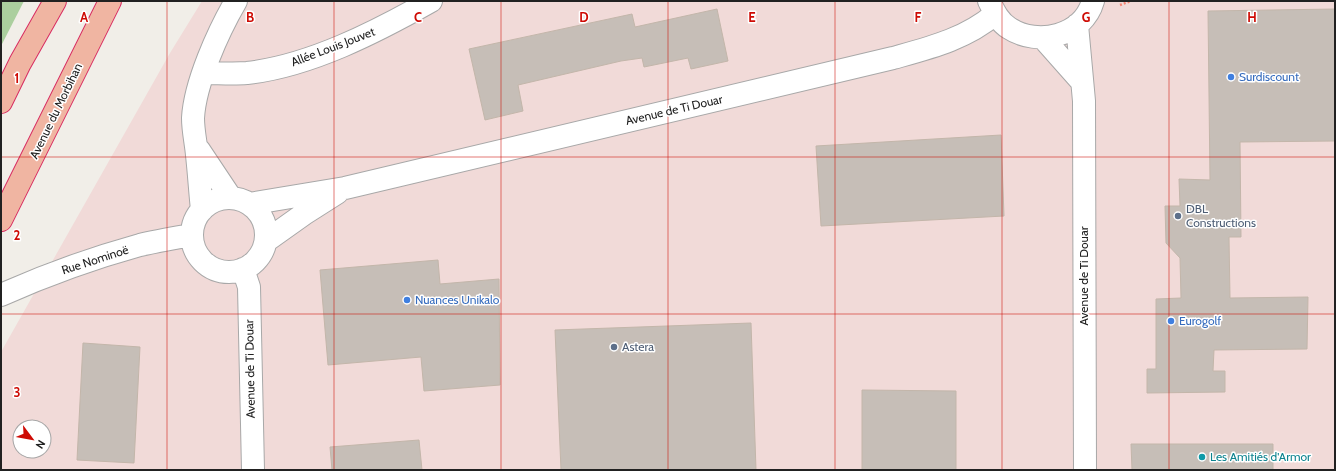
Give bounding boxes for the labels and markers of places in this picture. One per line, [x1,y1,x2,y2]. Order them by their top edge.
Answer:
place label: Surdiscount [1239,69,1299,84]
marker: Surdiscount [1226,72,1236,82]
place label: DBL Constructions [1186,201,1256,230]
marker: DBL Constructions [1173,211,1183,221]
place label: Nuances Unikalo [415,292,500,307]
marker: Nuances Unikalo [402,295,412,305]
place label: Eurogolf [1179,313,1221,328]
marker: Eurogolf [1166,316,1176,326]
place label: Astera [622,339,654,354]
marker: Astera [609,342,619,352]
place label: Les Amitiés d'Armor [1210,449,1311,464]
marker: Les Amitiés d'Armor [1197,452,1207,462]

